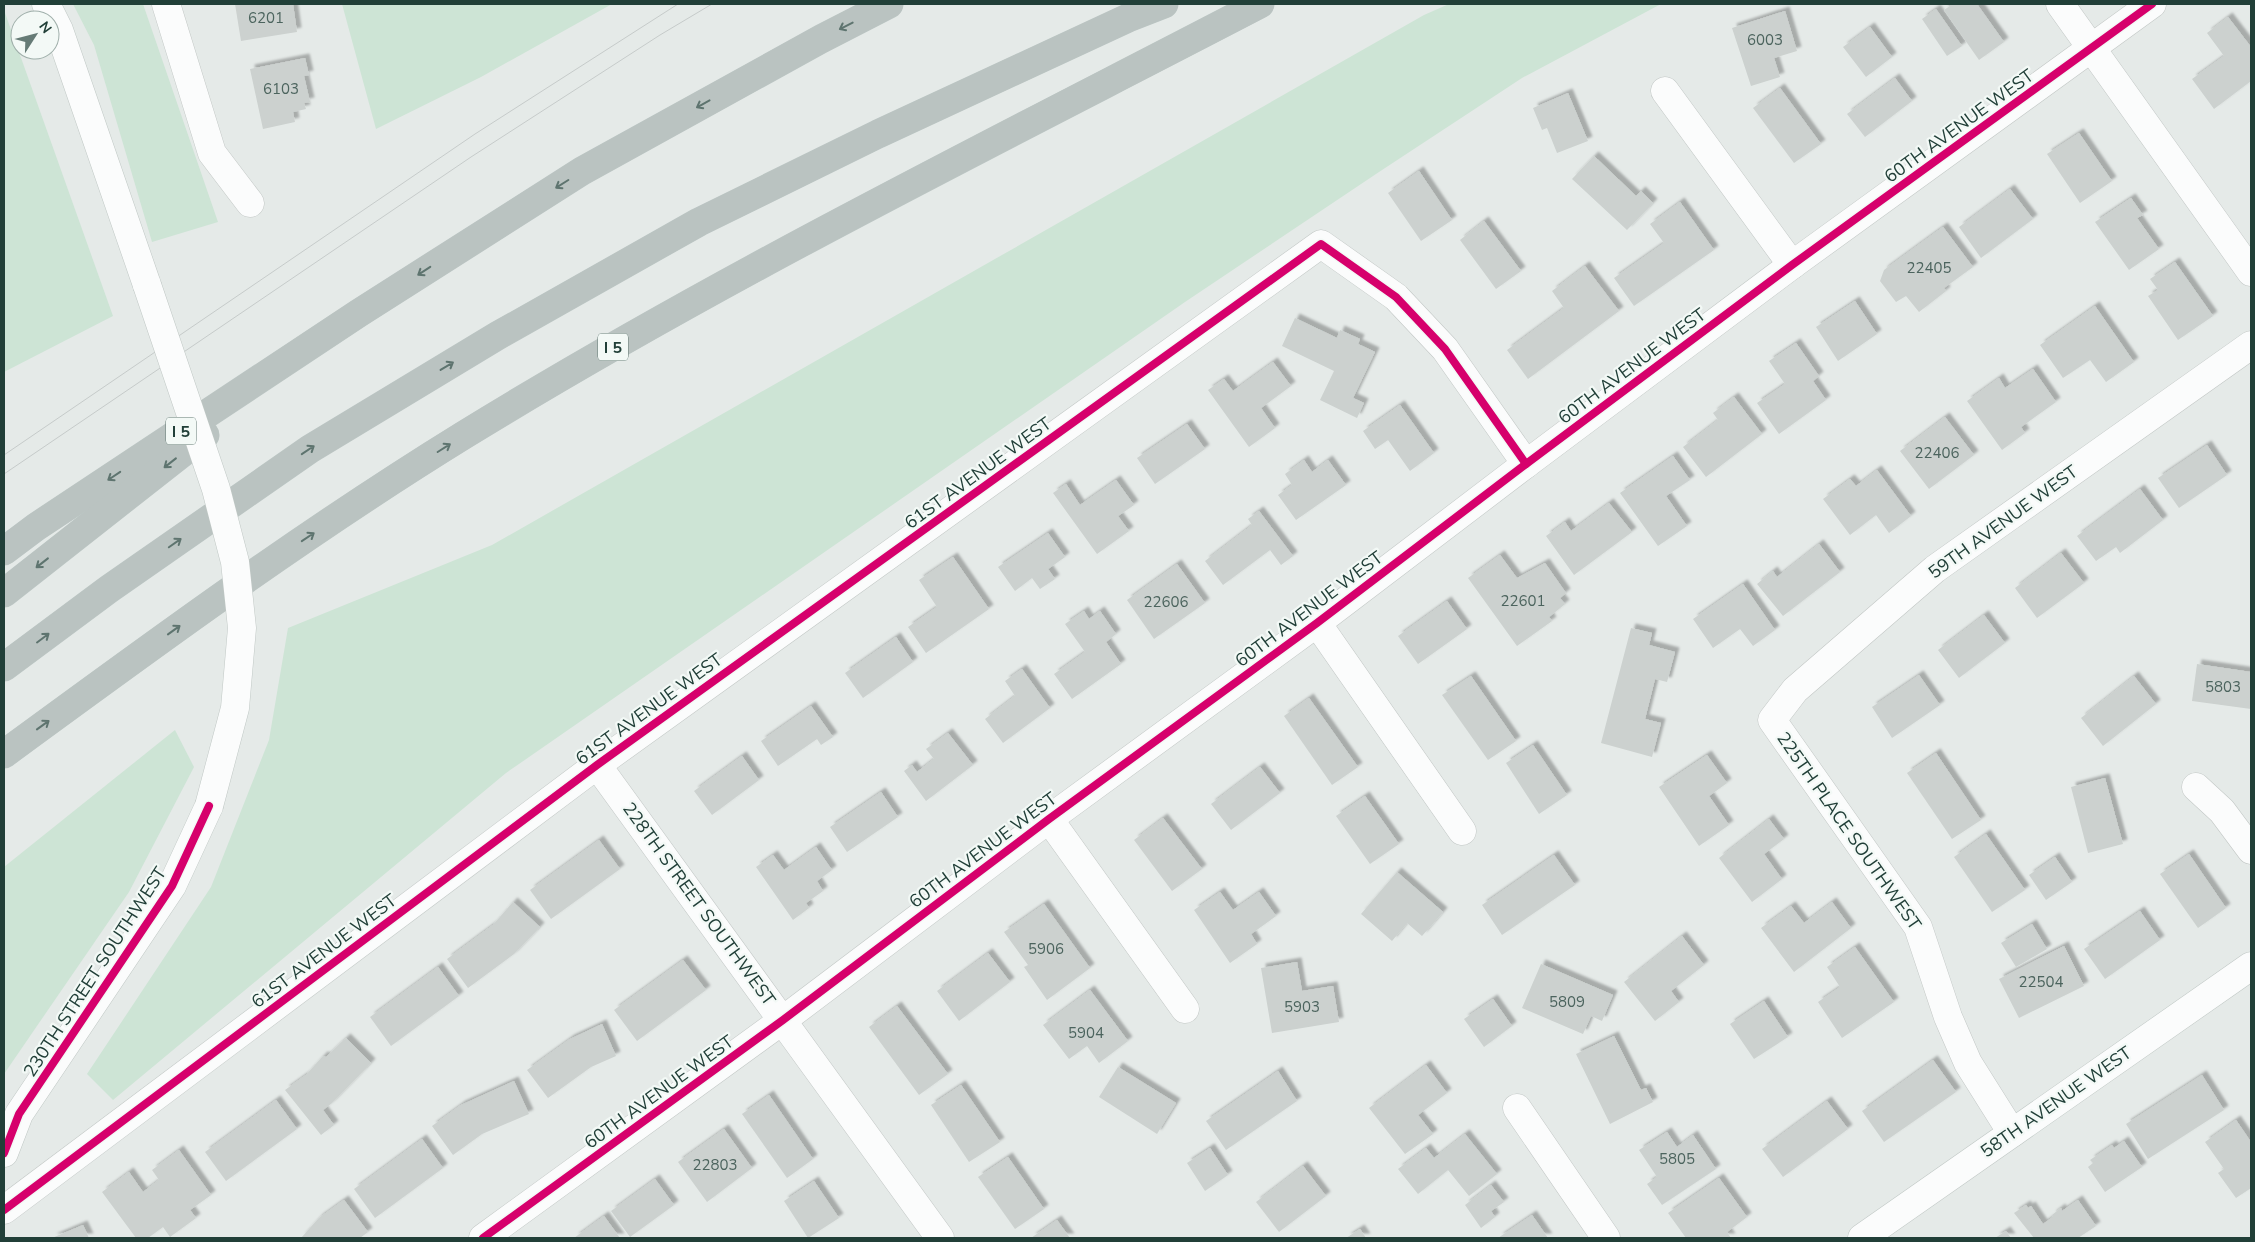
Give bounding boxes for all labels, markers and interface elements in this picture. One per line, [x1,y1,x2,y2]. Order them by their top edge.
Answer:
house number: 6201 [248,8,284,28]
north arrow [10,10,60,60]
text: N [34,18,56,37]
one-way arrow [838,21,853,31]
house number: 6003 [1747,30,1783,50]
street label: 60TH AVENUE WEST [1879,64,2039,188]
house number: 6103 [263,79,299,99]
one-way arrow [696,99,711,109]
one-way arrow [555,180,569,190]
house number: 22405 [1906,258,1952,278]
one-way arrow [418,266,432,276]
street label: 60TH AVENUE WEST [1553,302,1711,429]
road number: I 5 [598,334,628,361]
one-way arrow [440,361,454,371]
street label: 61ST AVENUE WEST [900,411,1056,534]
road number: I 5 [166,418,196,444]
one-way arrow [436,442,450,452]
house number: 22406 [1914,443,1960,463]
one-way arrow [301,445,315,455]
one-way arrow [163,457,176,468]
street label: 59TH AVENUE WEST [1923,460,2083,584]
one-way arrow [107,470,121,481]
one-way arrow [301,532,315,542]
one-way arrow [168,538,182,548]
street label: 60TH AVENUE WEST [1230,545,1388,672]
one-way arrow [36,558,49,569]
house number: 22601 [1500,591,1546,611]
house number: 22606 [1143,592,1189,612]
one-way arrow [167,625,181,635]
one-way arrow [36,633,50,643]
street label: 61ST AVENUE WEST [571,647,727,770]
house number: 5803 [2205,677,2241,697]
one-way arrow [36,720,50,730]
street label: 225TH PLACE SOUTHWEST [1771,727,1927,935]
street label: 60TH AVENUE WEST [904,786,1062,913]
street label: 228TH STREET SOUTHWEST [617,798,781,1011]
street label: 230TH STREET SOUTHWEST [18,862,172,1082]
street label: 61ST AVENUE WEST [246,888,402,1014]
house number: 5906 [1028,939,1064,959]
house number: 22504 [2018,972,2064,992]
house number: 5809 [1549,992,1585,1012]
house number: 5903 [1284,997,1320,1017]
house number: 5904 [1068,1023,1104,1043]
street label: 60TH AVENUE WEST [579,1030,739,1154]
street label: 58TH AVENUE WEST [1976,1041,2136,1163]
house number: 5805 [1659,1149,1695,1169]
house number: 22803 [692,1155,738,1175]

